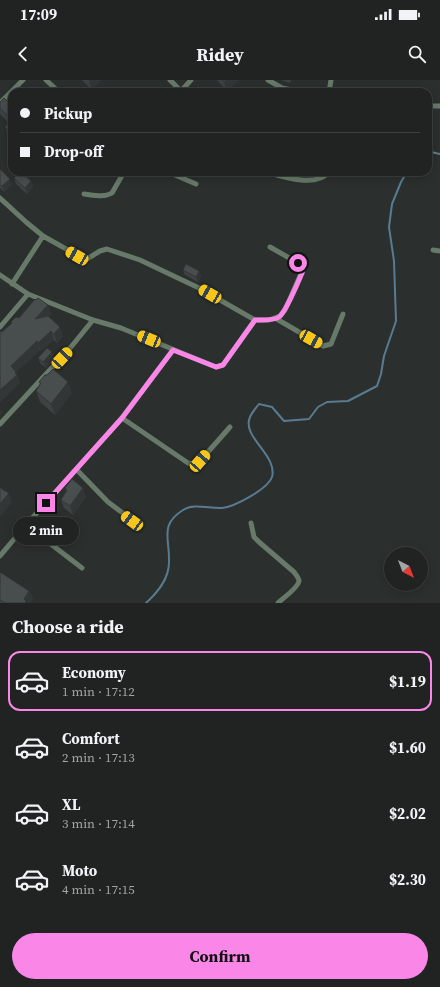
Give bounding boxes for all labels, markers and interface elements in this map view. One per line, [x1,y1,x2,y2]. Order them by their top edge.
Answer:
text: 17:09 [20,4,57,25]
text: Ridey [196,42,244,67]
icon: back [12,43,34,65]
icon: search [406,43,428,65]
text: Pickup [44,103,92,124]
text: Drop-off [44,141,103,162]
car [64,245,90,267]
route start [289,254,307,272]
car [197,283,223,305]
car [298,328,324,350]
car [136,329,162,349]
car [49,345,75,371]
car [188,448,212,474]
route end [37,494,55,512]
car [119,509,145,533]
callout: 2 min [13,517,79,545]
text: 2 min [29,522,63,539]
north arrow [384,547,428,591]
map controls [384,547,428,591]
text: Choose a ride [12,614,124,639]
text: Economy [62,662,126,683]
icon: car [14,663,50,699]
text: $1.19 [389,671,426,692]
text: 1 min · 17:12 [62,683,135,700]
text: Comfort [62,728,120,749]
icon: car [14,729,50,765]
text: $1.60 [389,737,426,758]
text: 2 min · 17:13 [62,749,135,766]
text: XL [62,794,81,815]
icon: car [14,795,50,831]
text: $2.02 [389,803,426,824]
text: 3 min · 17:14 [62,815,135,832]
text: Moto [62,860,97,881]
icon: car [14,861,50,897]
text: $2.30 [389,869,426,890]
text: 4 min · 17:15 [62,881,135,898]
button: Confirm [12,933,428,979]

